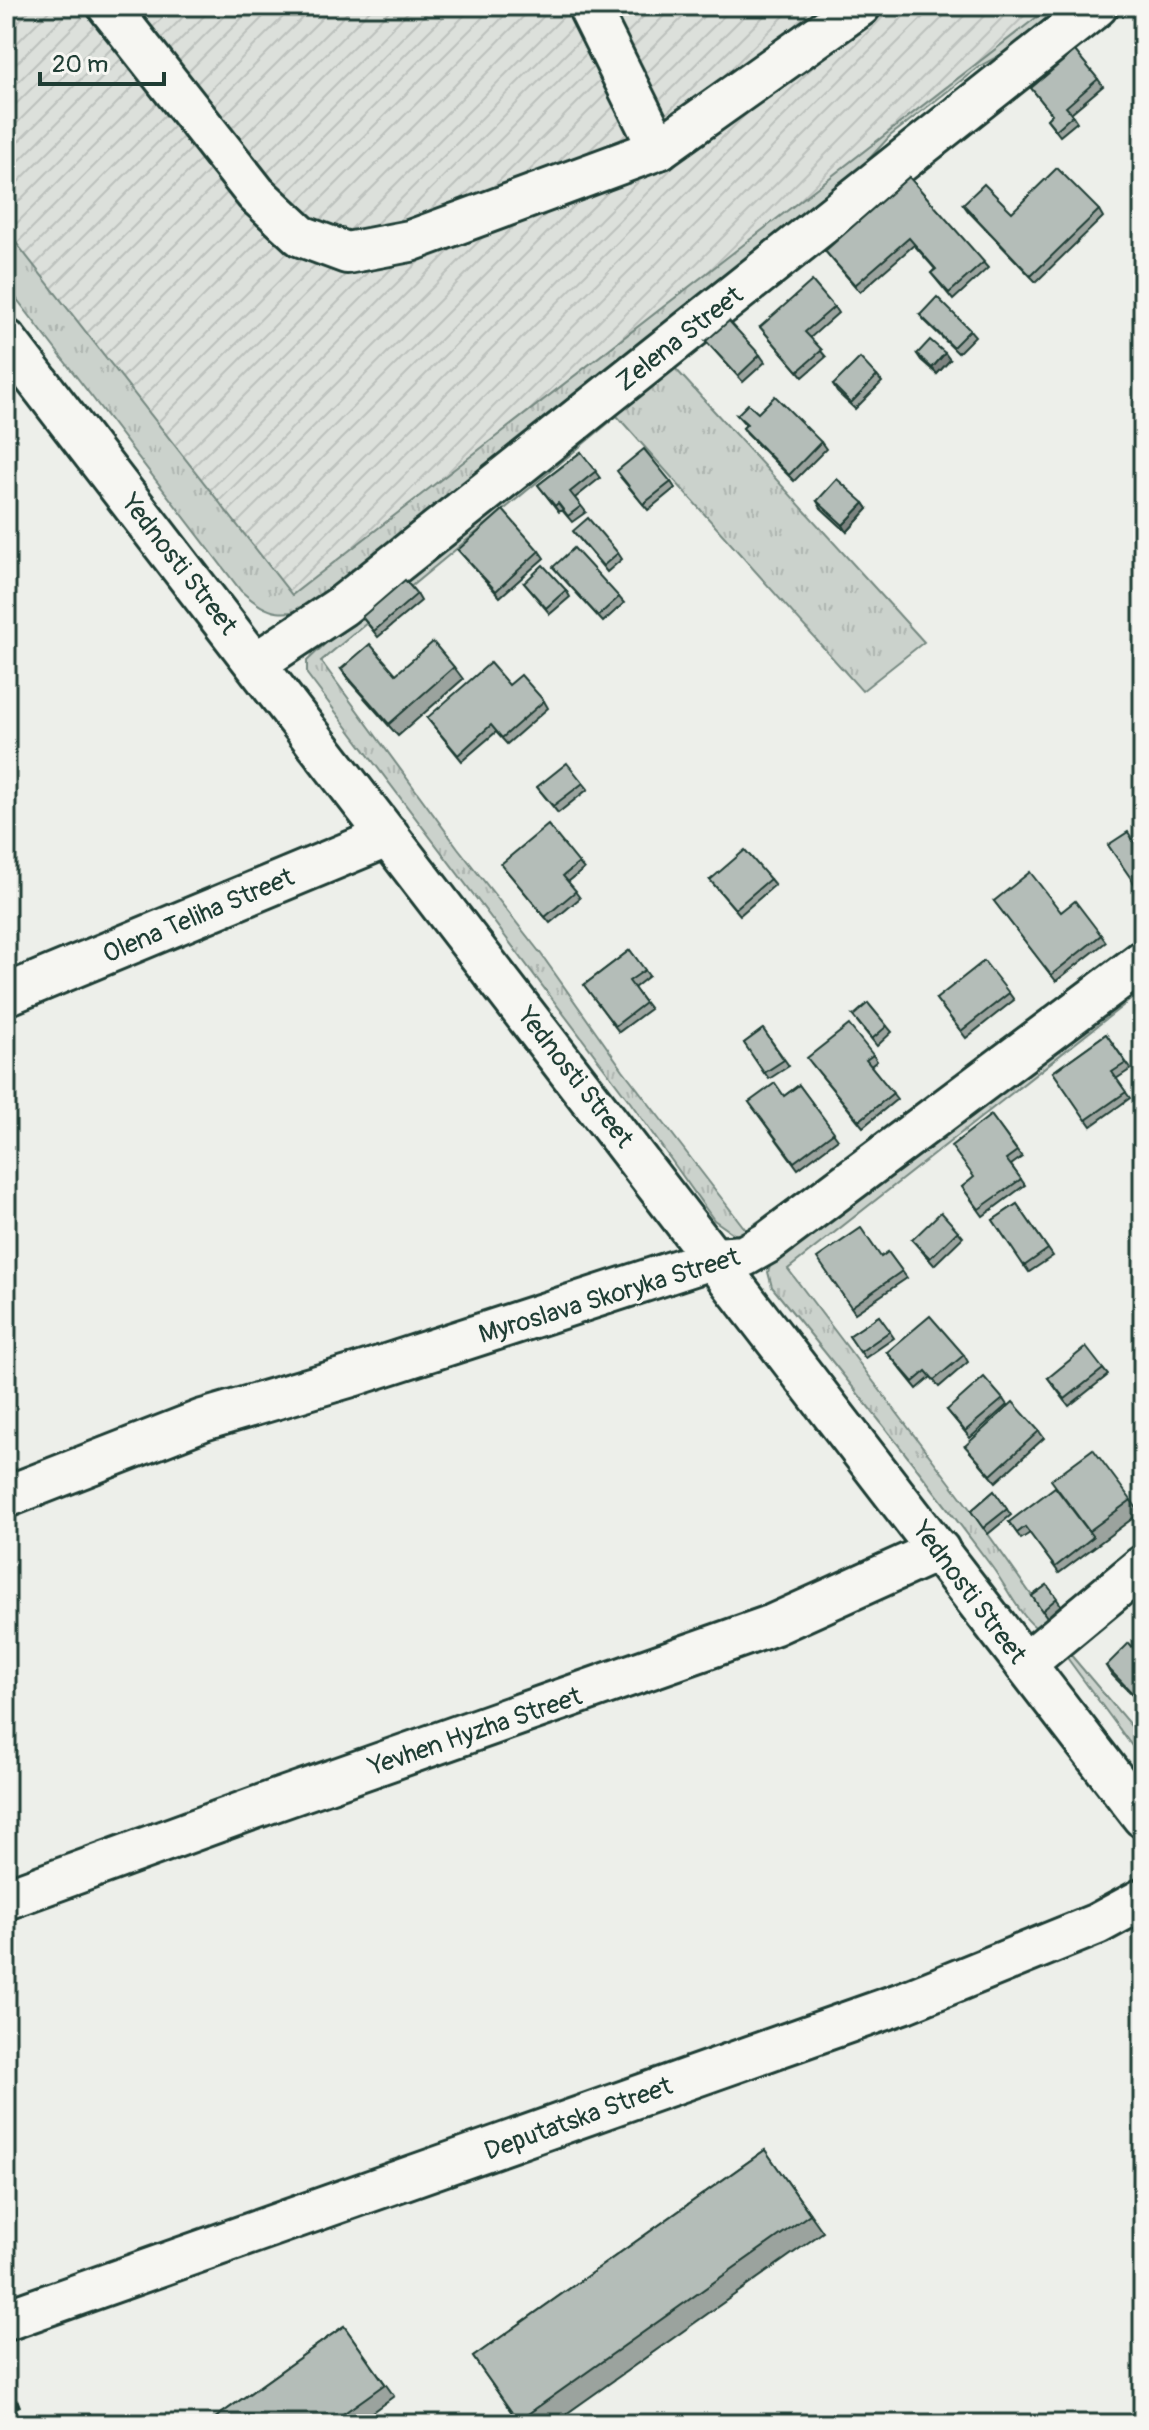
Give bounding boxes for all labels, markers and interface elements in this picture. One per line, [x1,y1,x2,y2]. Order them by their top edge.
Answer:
scale bar [40,36,164,86]
text: 20 m [52,50,108,79]
street label: Zelena Street [610,279,750,398]
street label: Yednosti Street [114,487,244,642]
street label: Olena Teliha Street [98,861,299,971]
street label: Yednosti Street [510,1000,640,1155]
street label: Myroslava Skoryka Street [475,1241,744,1351]
street label: Yednosti Street [905,1514,1033,1670]
street label: Yevhen Hyzha Street [364,1680,587,1784]
street label: Deputatska Street [480,2070,677,2168]

